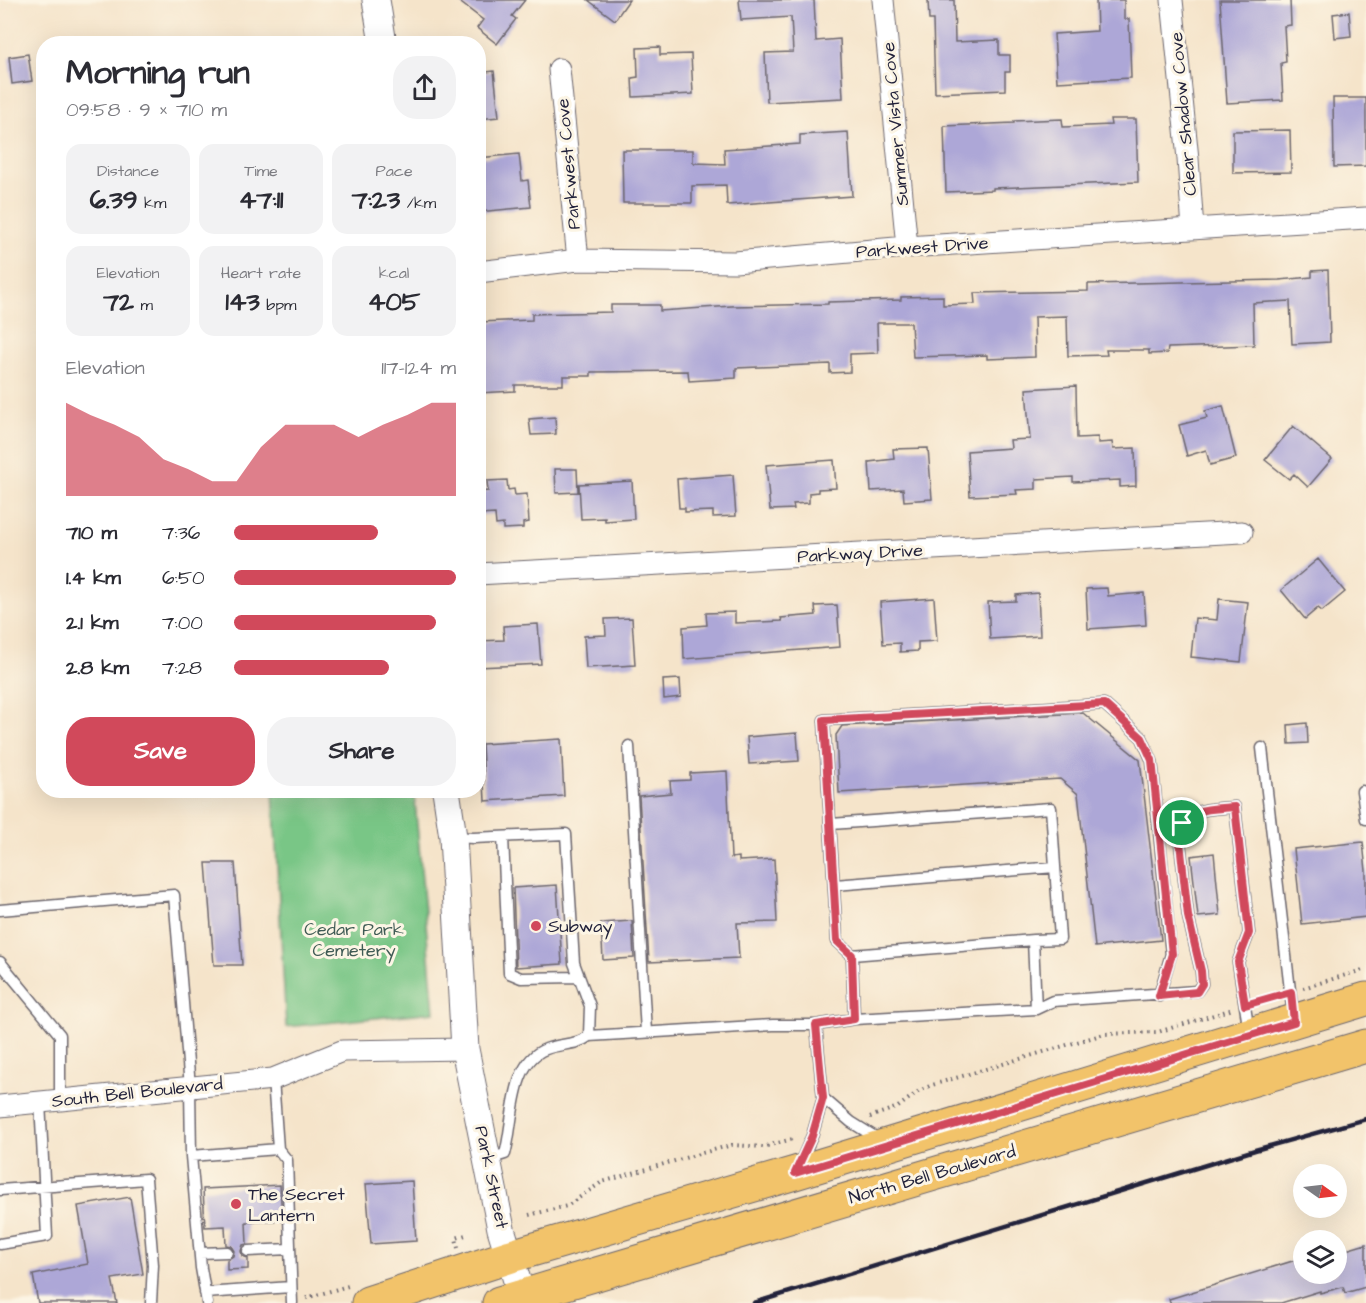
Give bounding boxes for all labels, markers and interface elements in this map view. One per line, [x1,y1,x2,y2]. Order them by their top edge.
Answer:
street label: Clear Shadow Cove [1164,31,1203,197]
street label: Summer Vista Cove [876,41,915,207]
text: Morning run [66,50,250,96]
button: share [393,56,456,119]
text: 09:58 · 9 × 710 m [66,96,227,124]
street label: Parkwest Cove [550,97,587,230]
text: Distance [97,160,159,182]
text: Time [244,160,278,182]
text: Pace [375,160,413,182]
text: 6.39 [90,182,138,218]
text: 47:11 [239,182,283,218]
text: 7:23 [352,182,400,218]
text: km [138,192,166,214]
text: /km [400,192,436,214]
street label: Parkwest Drive [855,230,989,265]
text: Elevation [97,262,159,284]
text: Heart rate [221,262,301,284]
text: kcal [379,262,409,284]
text: 72 [103,284,134,320]
text: 143 [225,284,260,320]
text: 405 [368,284,420,320]
text: m [134,294,153,316]
text: bpm [260,294,297,316]
text: Elevation [66,354,145,382]
text: 117–124 m [381,354,456,382]
text: 710 m [66,519,117,547]
text: 7:36 [162,519,200,547]
street label: Parkway Drive [797,538,924,570]
text: 1.4 km [66,564,121,592]
text: 6:50 [162,564,205,592]
text: 2.1 km [66,609,119,637]
text: 7:00 [162,609,203,637]
text: 2.8 km [66,654,129,682]
text: 7:28 [162,654,202,682]
button: Save [66,717,255,786]
button: Share [267,717,456,786]
pin [1156,797,1207,848]
icon: arrive [1165,806,1198,839]
place label: Subway [548,914,613,940]
park label: Cedar Park Cemetery [304,917,404,964]
marker: Subway [529,919,543,933]
street label: South Bell Boulevard [50,1071,224,1114]
street label: Park Street [468,1123,515,1231]
street label: North Bell Boulevard [846,1139,1018,1210]
north arrow [1293,1164,1347,1218]
map controls [1293,1164,1347,1284]
place label: The Secret Lantern [248,1182,345,1228]
marker: The Secret Lantern [229,1197,243,1211]
button: layers [1293,1230,1347,1284]

